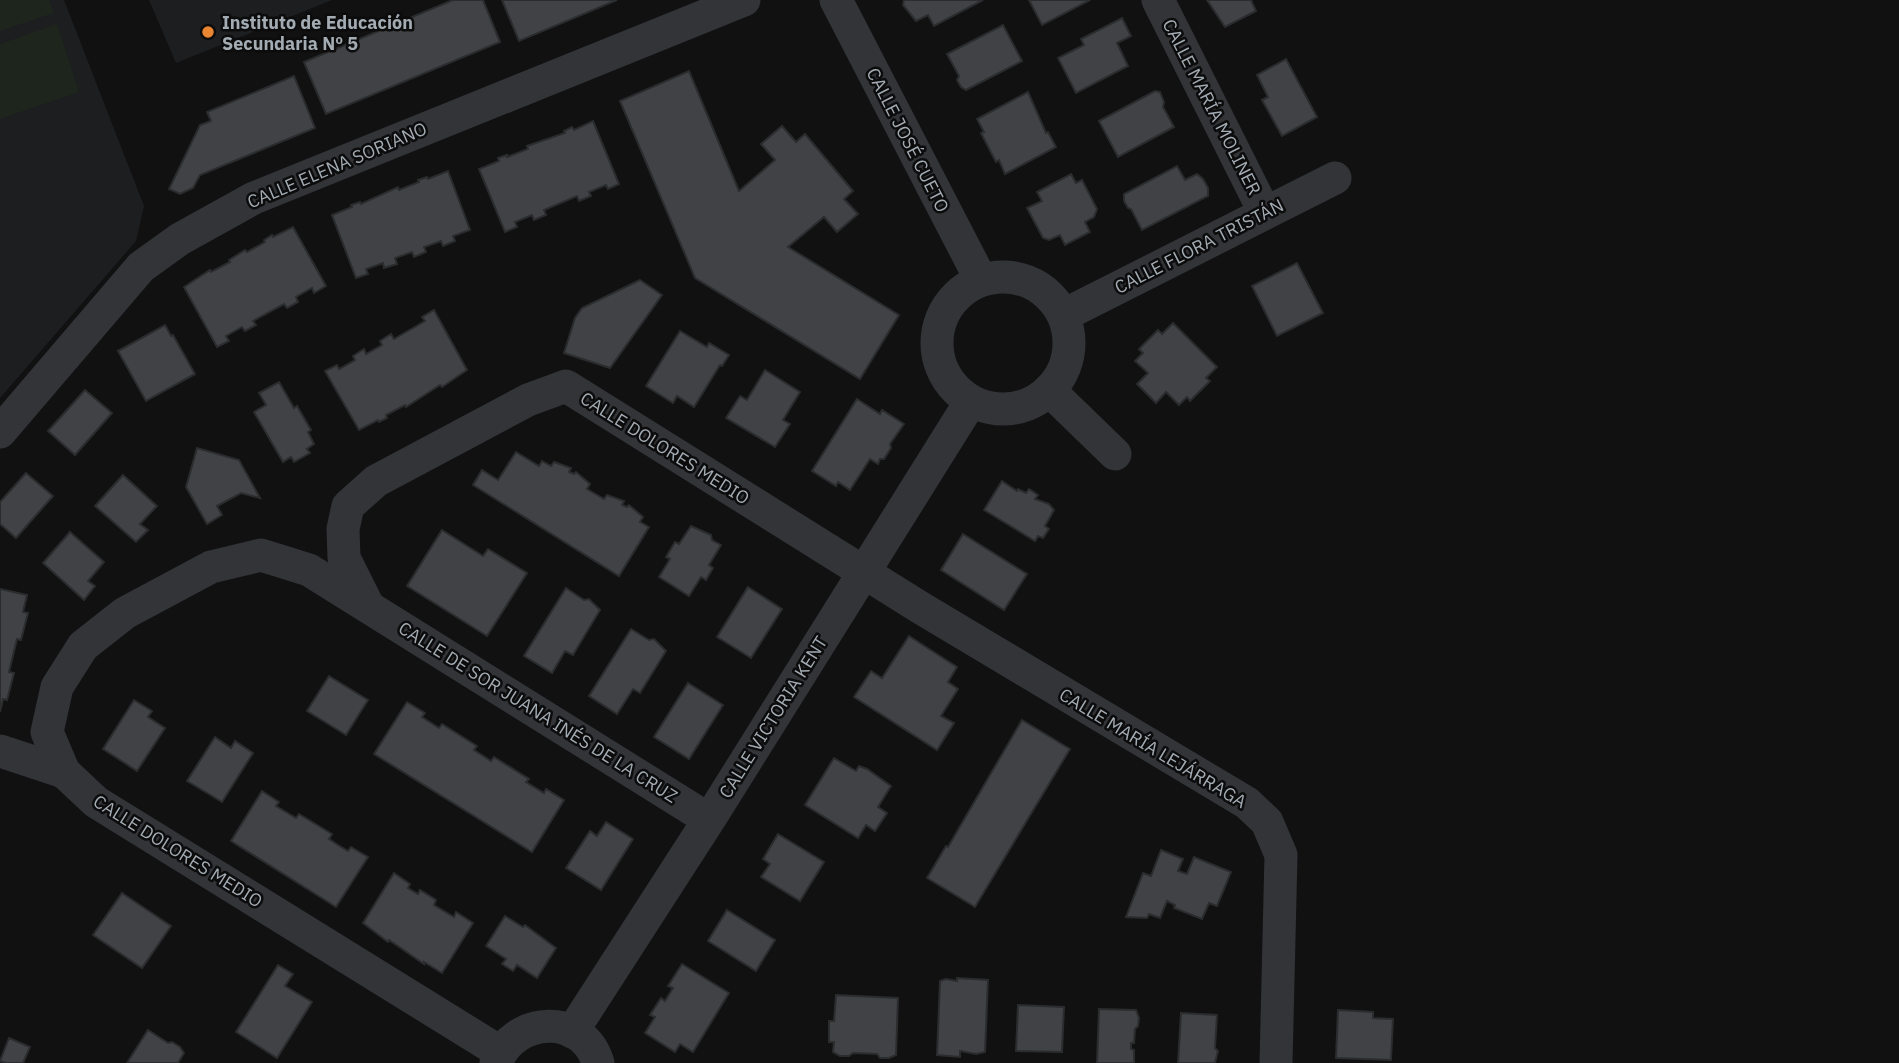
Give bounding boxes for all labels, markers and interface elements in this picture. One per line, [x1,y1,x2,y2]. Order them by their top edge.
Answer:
place label: Instituto de Educación Secundaria Nº 5 [222,11,413,55]
street label: CALLE MARÍA MOLINER [1158,15,1266,199]
marker: Instituto de Educación Secundaria Nº 5 [200,24,216,40]
street label: CALLE JOSÉ CUETO [862,64,954,216]
street label: CALLE ELENA SORIANO [244,117,430,213]
street label: CALLE FLORA TRISTÁN [1111,193,1287,299]
street label: CALLE DOLORES MEDIO [576,386,754,510]
street label: CALLE DE SOR JUANA INÉS DE LA CRUZ [394,616,682,808]
street label: CALLE VICTORIA KENT [714,632,832,802]
street label: CALLE MARÍA LEJÁRRAGA [1055,683,1251,813]
street label: CALLE DOLORES MEDIO [89,789,267,913]

